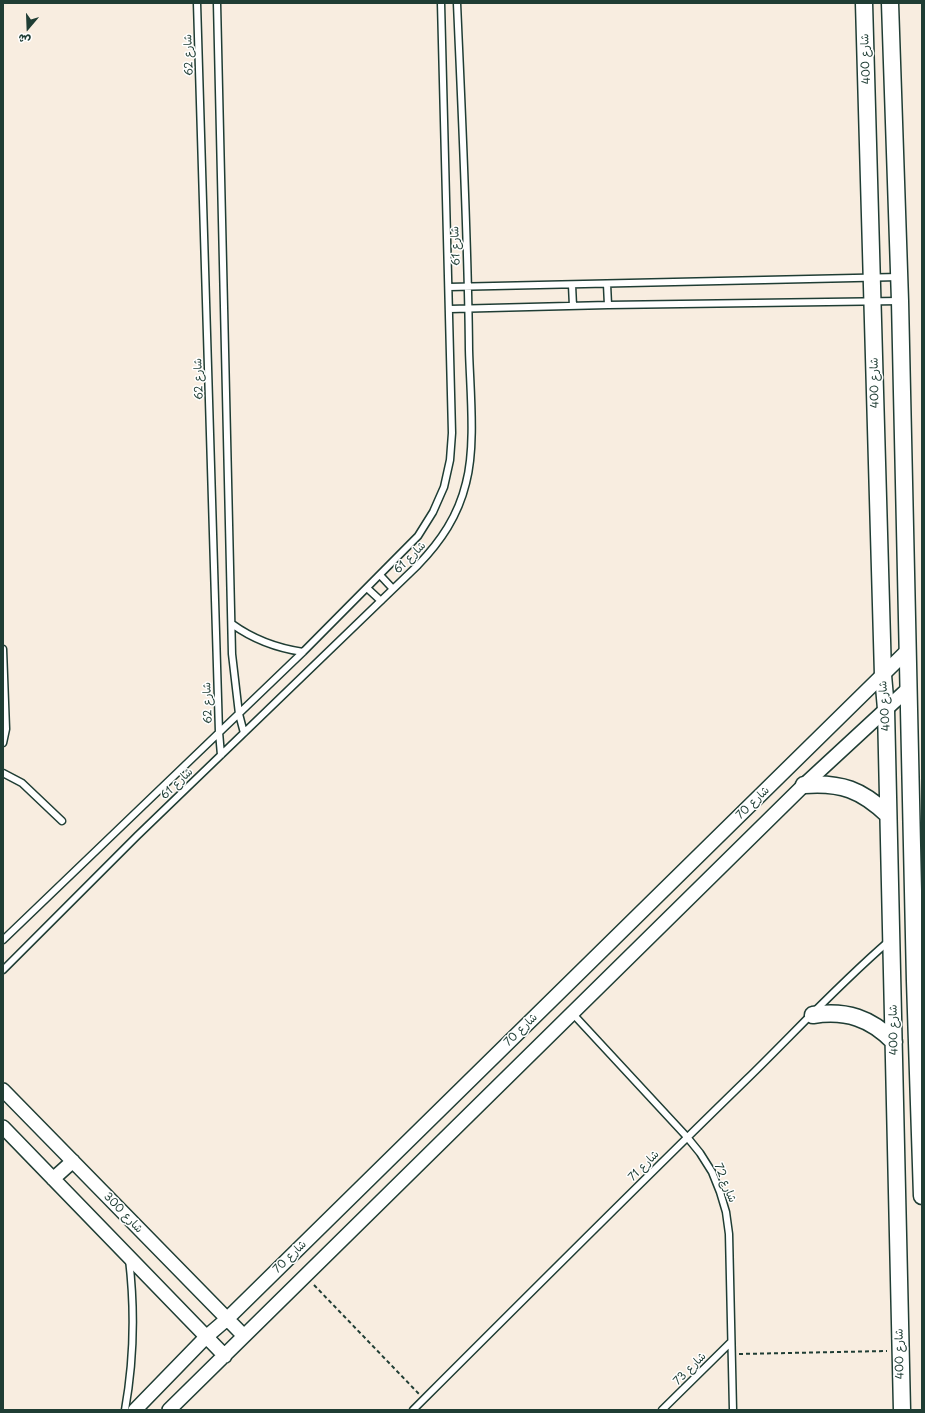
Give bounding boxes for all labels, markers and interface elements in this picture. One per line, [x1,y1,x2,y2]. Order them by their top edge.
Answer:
north arrow [8,8,48,48]
text: ش [15,30,32,50]
street label: شارع 400 [859,33,873,85]
street label: شارع 62 [182,34,196,76]
street label: شارع 61 [449,226,463,266]
street label: شارع 62 [192,358,206,400]
street label: شارع 400 [868,358,882,408]
street label: شارع 61 [391,539,429,577]
street label: شارع 400 [877,680,893,732]
street label: شارع 62 [201,682,215,724]
street label: شارع 61 [158,765,196,803]
street label: شارع 70 [734,784,772,822]
street label: شارع 400 [887,1005,901,1055]
street label: شارع 70 [502,1011,540,1049]
street label: شارع 71 [626,1148,662,1184]
street label: شارع 72 [711,1161,739,1205]
street label: شارع 300 [101,1190,145,1236]
street label: شارع 70 [271,1238,309,1276]
street label: شارع 400 [893,1329,907,1379]
street label: شارع 73 [671,1350,709,1388]

